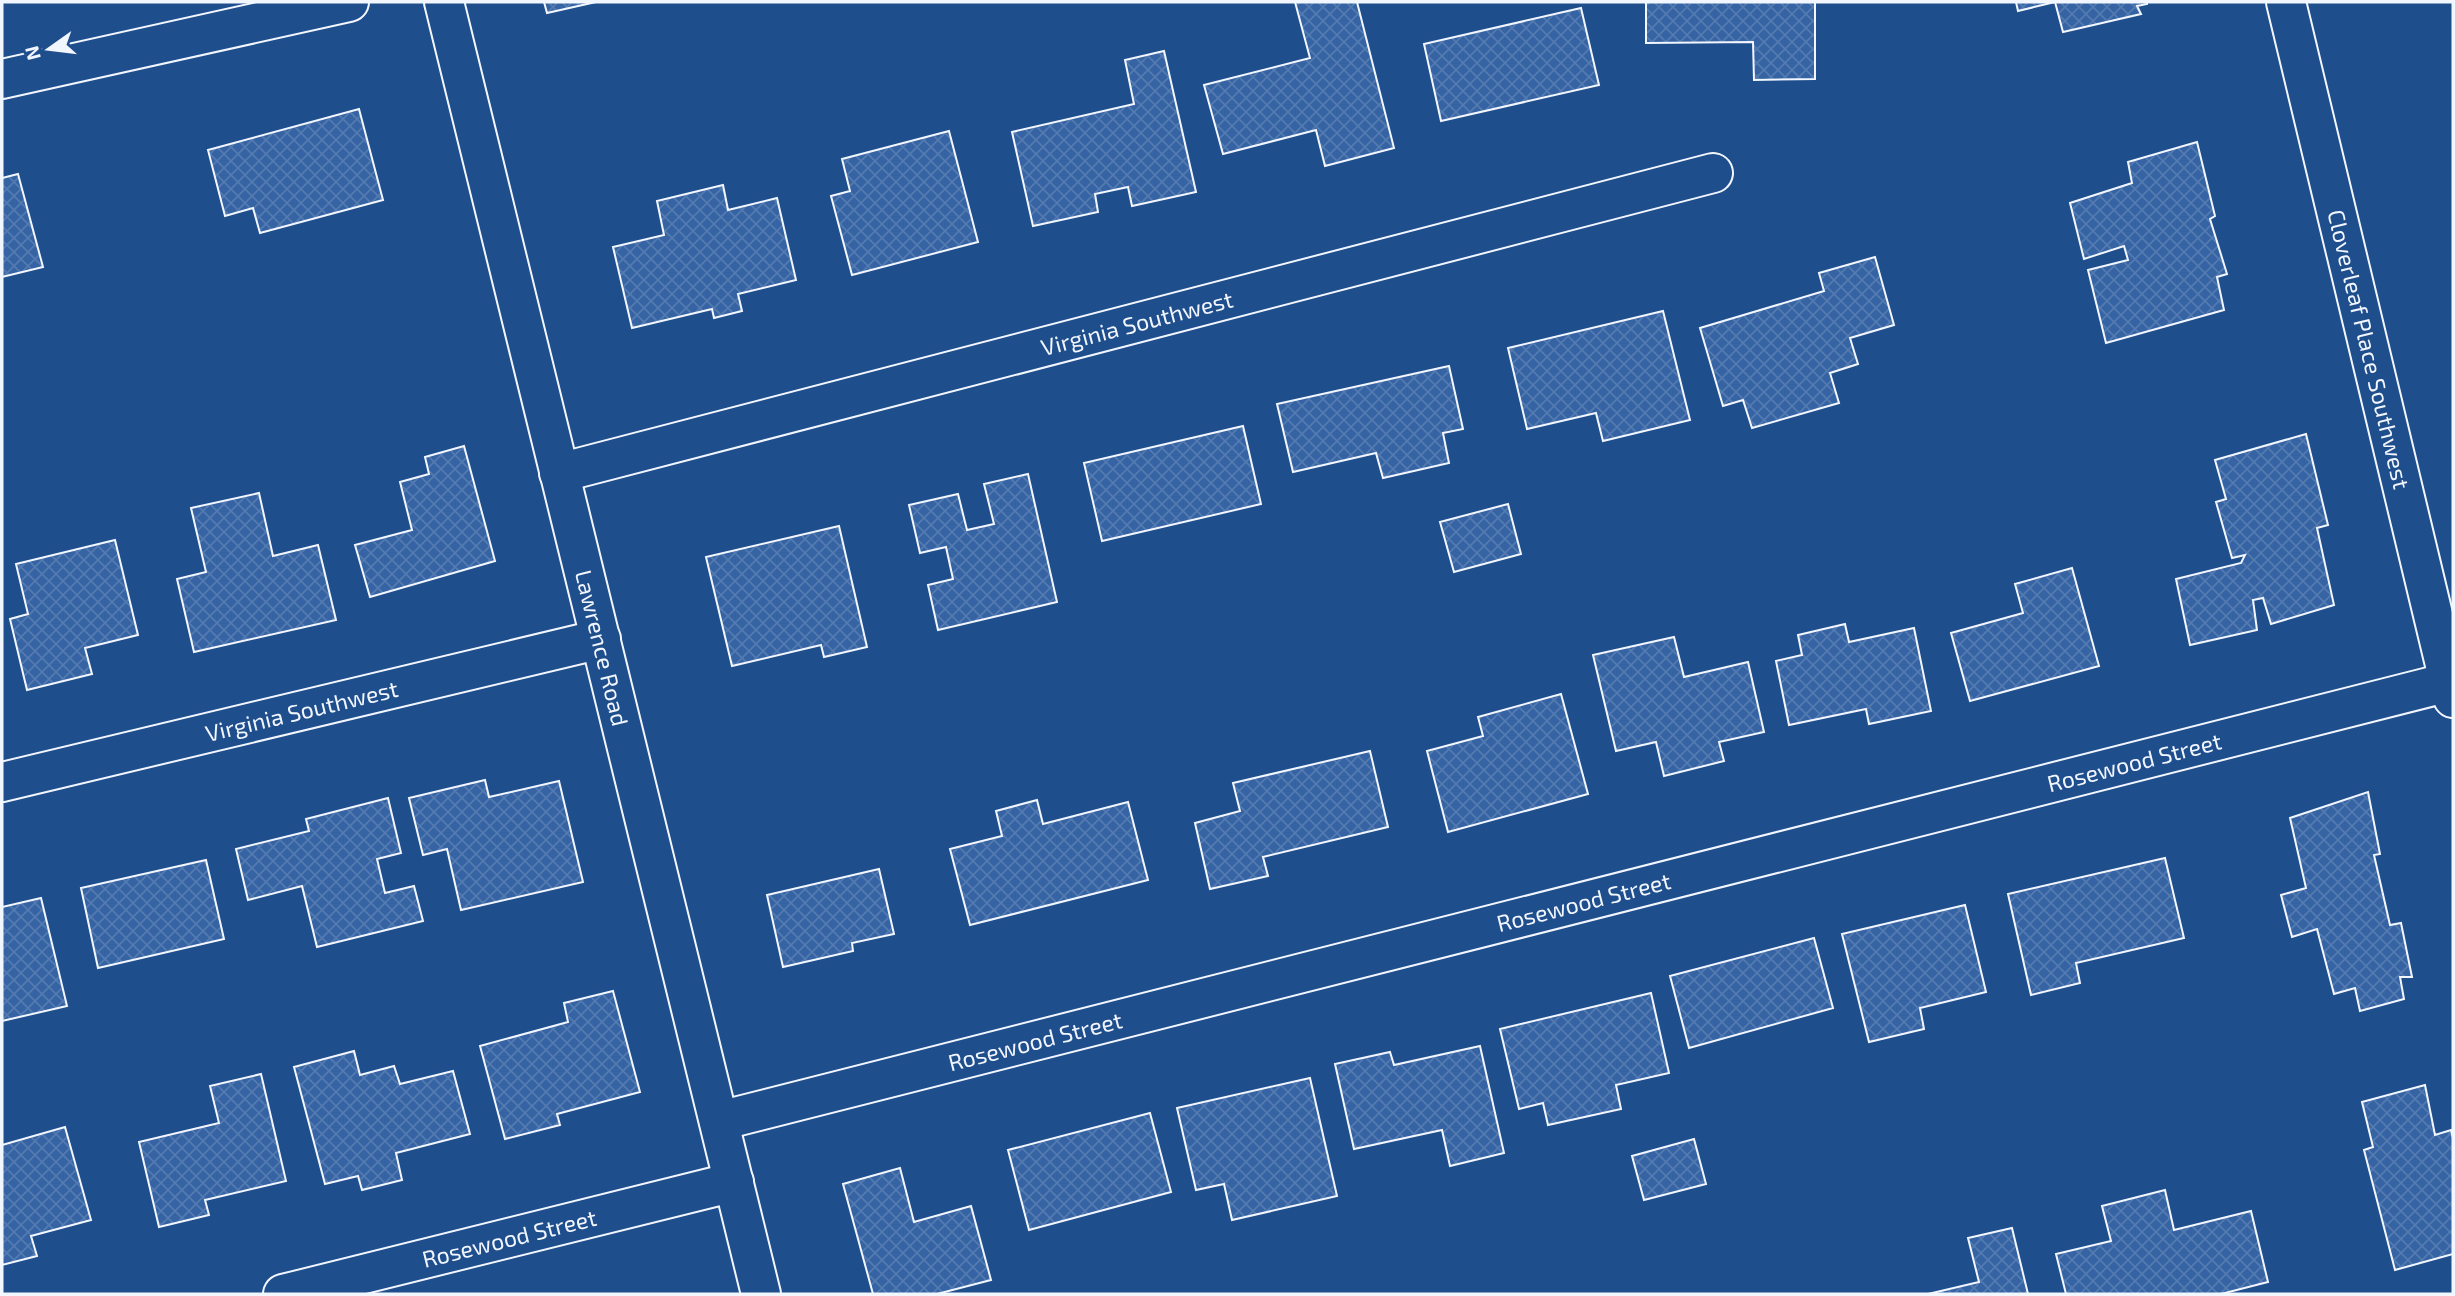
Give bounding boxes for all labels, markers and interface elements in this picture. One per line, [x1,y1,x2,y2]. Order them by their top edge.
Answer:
north arrow [14,14,84,84]
text: N [19,44,45,63]
street label: Cloverleaf Place Southwest [2322,207,2416,492]
street label: Virginia Southwest [1038,284,1236,361]
street label: Lawrence Road [570,567,635,729]
street label: Virginia Southwest [202,674,401,747]
street label: Rosewood Street [2044,726,2224,797]
street label: Rosewood Street [1494,866,1674,937]
street label: Rosewood Street [945,1005,1125,1076]
street label: Rosewood Street [419,1203,599,1273]

